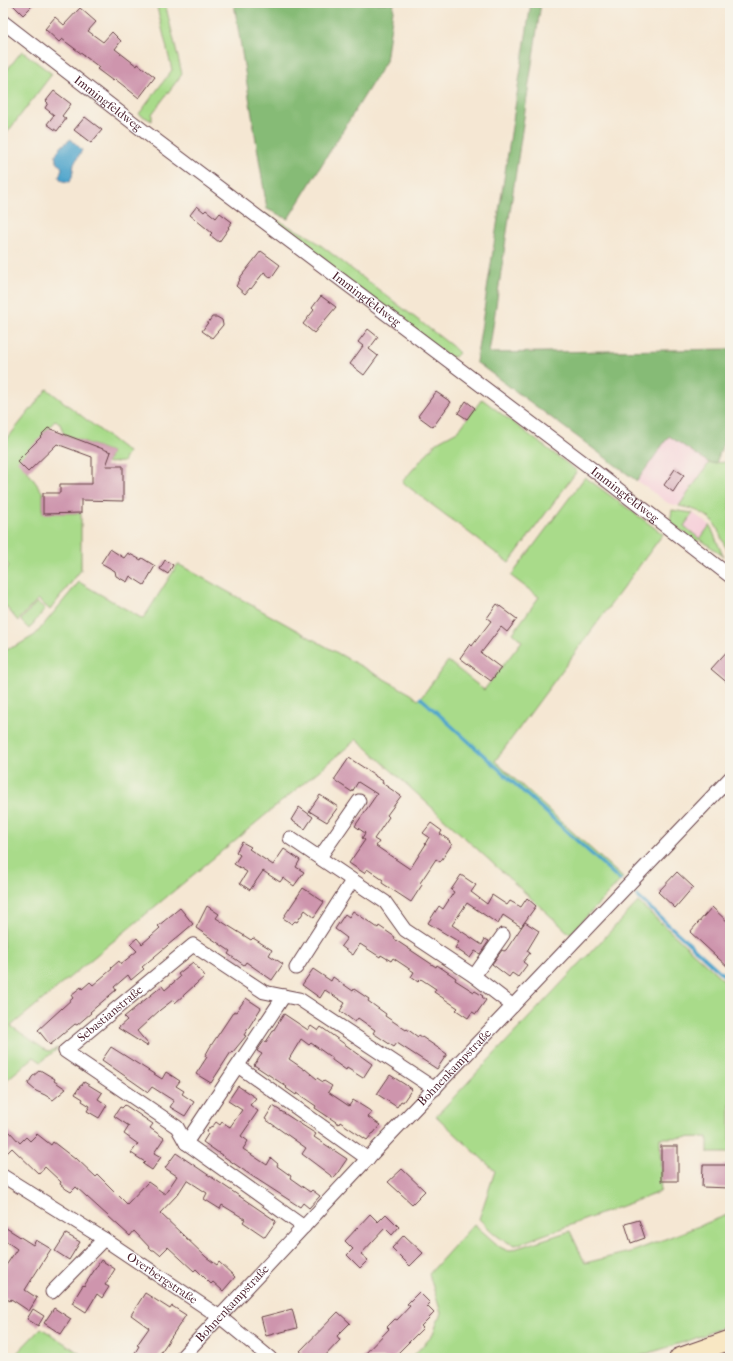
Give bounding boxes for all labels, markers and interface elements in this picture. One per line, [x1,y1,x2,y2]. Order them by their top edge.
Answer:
street label: Immingfeldweg [71,73,145,134]
street label: Immingfeldweg [329,269,404,330]
street label: Immingfeldweg [588,464,662,526]
street label: Sebastianstraße [74,983,146,1045]
street label: Bohnenkampstraße [415,1026,494,1109]
street label: Overbergstraße [124,1249,200,1307]
street label: Bohnenkampstraße [193,1262,272,1345]

